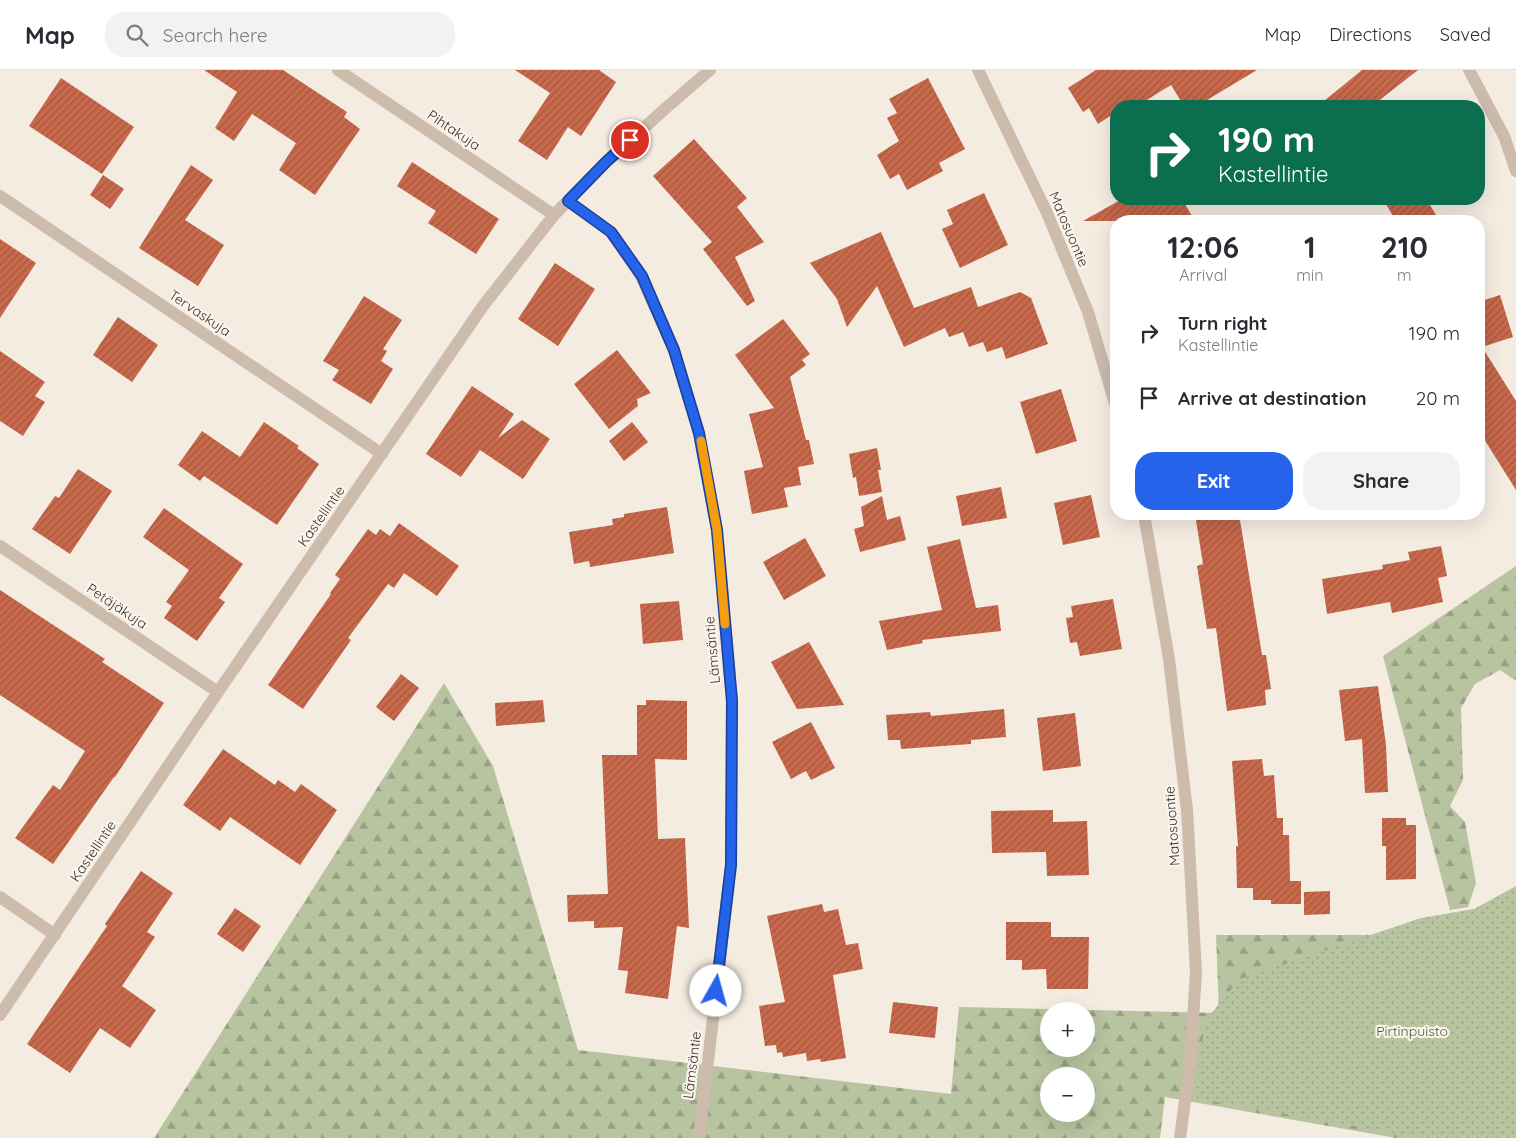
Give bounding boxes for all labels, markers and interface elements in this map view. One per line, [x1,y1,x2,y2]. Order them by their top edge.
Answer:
search box [105,12,455,57]
text: Map [25,20,75,50]
icon: search [123,21,151,49]
text: Search here [163,23,268,47]
text: Map [1264,23,1301,46]
text: Directions [1329,23,1412,46]
text: Saved [1440,23,1491,46]
street label: Pihtakuja [424,106,484,154]
text: 190 m [1218,117,1315,161]
pin [609,119,651,161]
icon: right [1135,120,1200,185]
icon: arrive [616,126,644,154]
text: Kastellintie [1218,160,1328,188]
street label: Matosuontie [1045,189,1093,269]
text: 12:06 [1167,228,1239,266]
text: 1 [1304,228,1316,266]
text: 210 [1381,228,1428,266]
text: Arrival [1179,265,1227,285]
text: min [1296,265,1324,285]
text: m [1397,265,1412,285]
street label: Tervaskuja [166,286,234,340]
text: Turn right [1178,311,1267,335]
icon: right [1135,319,1163,347]
text: 190 m [1409,321,1460,345]
text: Kastellintie [1178,335,1258,355]
icon: arrive [1135,384,1163,412]
text: Arrive at destination [1178,386,1367,410]
text: 20 m [1416,386,1460,410]
button: Exit [1135,452,1293,510]
button: Share [1303,452,1460,510]
street label: Kastellintie [293,482,349,550]
street label: Petäjäkuja [83,579,151,633]
street label: Lämsäntie [700,615,724,684]
street label: Matosuontie [1160,785,1184,866]
street label: Kastellintie [66,817,120,885]
position arrow [689,964,741,1016]
map controls [1040,1002,1095,1122]
button: + [1040,1002,1095,1057]
park label: Pirtinpuisto [1376,1022,1448,1040]
street label: Lämsäntie [679,1030,705,1100]
button: − [1040,1067,1095,1122]

